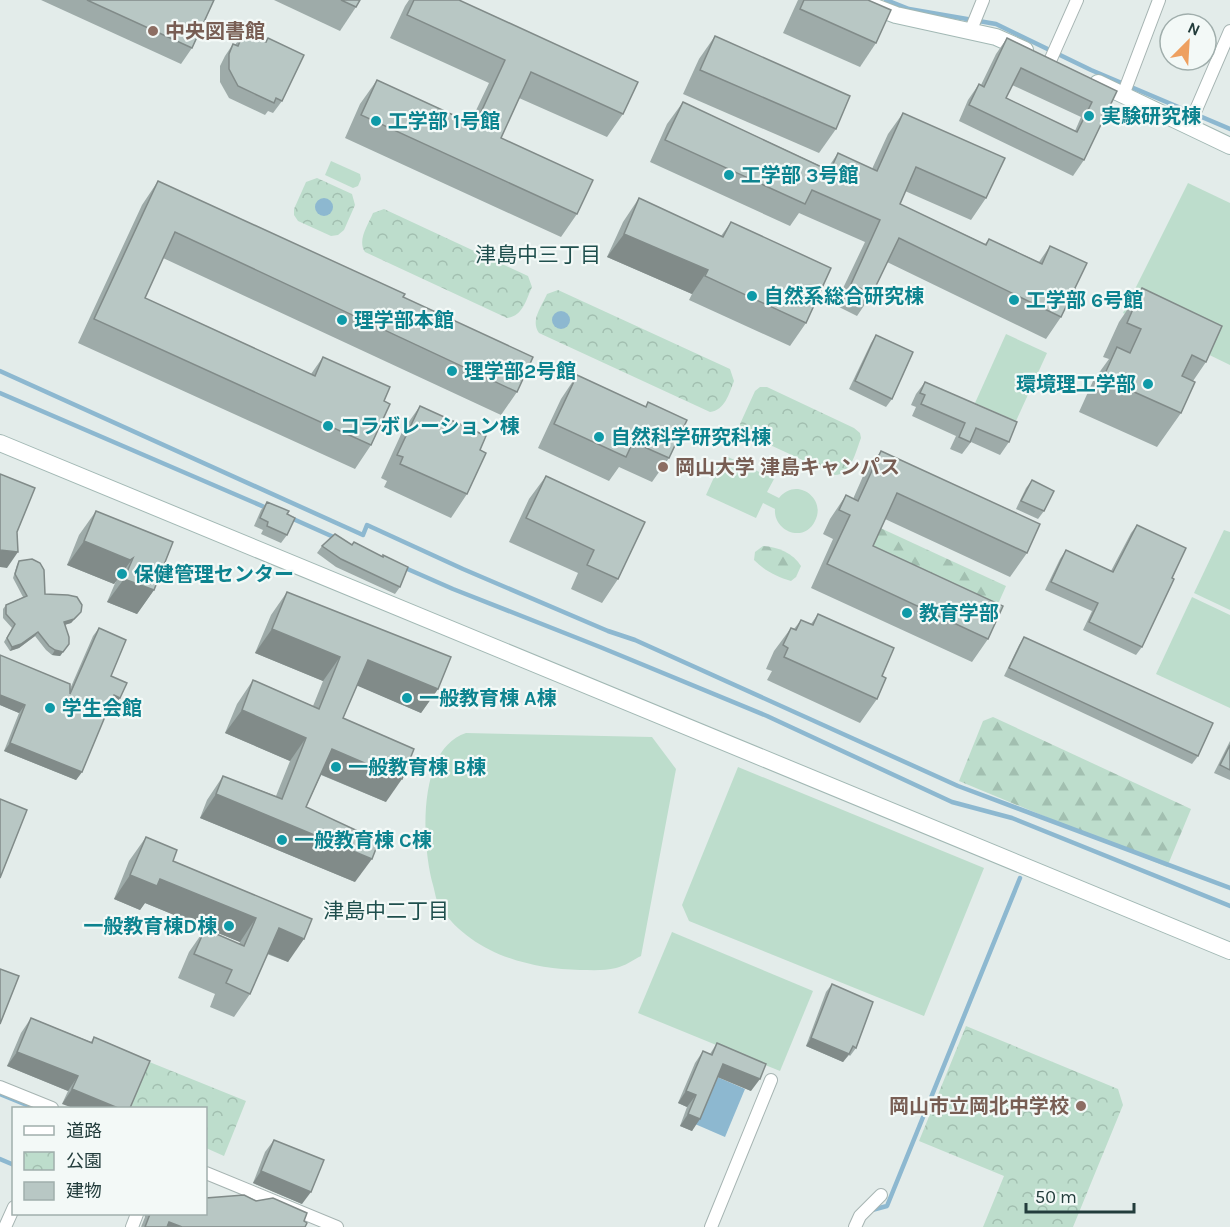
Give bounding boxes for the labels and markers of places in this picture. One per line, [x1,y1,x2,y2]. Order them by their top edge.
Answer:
place label: 中央図書館 [165,20,265,43]
marker: 中央図書館 [146,24,160,38]
place label: 実験研究棟 [1101,105,1201,128]
marker: 実験研究棟 [1082,109,1096,123]
place label: 工学部 1号館 [388,110,500,133]
marker: 工学部 1号館 [369,114,383,128]
place label: 工学部 3号館 [741,164,859,187]
marker: 工学部 3号館 [722,168,736,182]
place label: 自然系総合研究棟 [764,285,924,308]
marker: 自然系総合研究棟 [745,289,759,303]
place label: 工学部 6号館 [1026,289,1143,312]
marker: 工学部 6号館 [1007,293,1021,307]
place label: 理学部本館 [354,309,454,332]
marker: 理学部本館 [335,313,349,327]
place label: 理学部2号館 [464,360,576,383]
marker: 理学部2号館 [445,364,459,378]
place label: 環境理工学部 [1016,373,1136,396]
marker: 環境理工学部 [1141,377,1155,391]
place label: コラボレーション棟 [340,415,520,438]
marker: コラボレーション棟 [321,419,335,433]
place label: 自然科学研究科棟 [611,426,771,449]
marker: 自然科学研究科棟 [592,430,606,444]
place label: 岡山大学 津島キャンパス [675,456,900,479]
marker: 岡山大学 津島キャンパス [656,460,670,474]
place label: 保健管理センター [134,563,294,586]
marker: 保健管理センター [115,567,129,581]
place label: 教育学部 [919,602,999,625]
marker: 教育学部 [900,606,914,620]
place label: 一般教育棟 A棟 [419,687,557,710]
marker: 一般教育棟 A棟 [400,691,414,705]
place label: 学生会館 [62,697,142,720]
marker: 学生会館 [43,701,57,715]
place label: 一般教育棟 B棟 [348,756,486,779]
marker: 一般教育棟 B棟 [329,760,343,774]
place label: 一般教育棟 C棟 [294,829,432,852]
marker: 一般教育棟 C棟 [275,833,289,847]
place label: 一般教育棟D棟 [83,915,217,938]
marker: 一般教育棟D棟 [222,919,236,933]
place label: 岡山市立岡北中学校 [889,1095,1069,1118]
marker: 岡山市立岡北中学校 [1074,1099,1088,1113]

